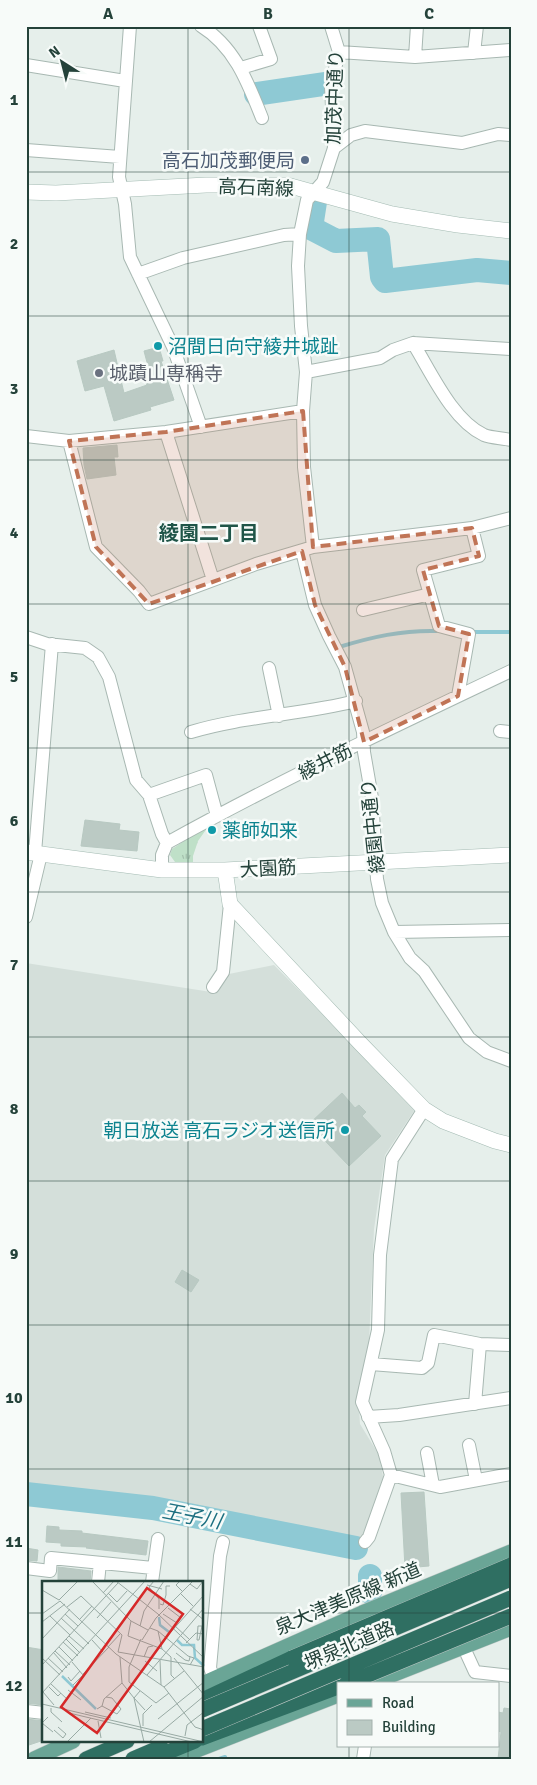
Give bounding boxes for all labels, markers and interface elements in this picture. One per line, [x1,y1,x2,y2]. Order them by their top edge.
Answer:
text: A [103,4,114,24]
text: B [263,4,273,24]
text: C [424,4,434,24]
north arrow [38,38,88,88]
text: N [46,42,64,62]
street label: 加茂中通り [321,49,349,145]
text: 1 [10,90,19,110]
place label: 高石加茂郵便局 [162,149,295,173]
marker: 高石加茂郵便局 [299,154,311,166]
street label: 高石南線 [218,175,294,201]
text: 2 [10,234,18,254]
place label: 沼間日向守綾井城趾 [168,335,339,359]
marker: 沼間日向守綾井城趾 [152,340,164,352]
place label: 城蹟山専稱寺 [109,362,223,386]
marker: 城蹟山専稱寺 [93,367,105,379]
text: 3 [10,379,18,399]
district label: 綾園二丁目 [159,521,259,546]
text: 4 [10,523,19,543]
text: 5 [10,667,18,687]
street label: 綾井筋 [295,738,356,786]
street label: 綾園中通り [356,777,390,874]
text: 6 [10,811,19,831]
place label: 薬師如来 [222,819,298,843]
marker: 薬師如来 [206,824,218,836]
street label: 大園筋 [239,856,297,882]
text: 7 [10,955,19,975]
text: 8 [10,1099,19,1119]
place label: 朝日放送 高石ラジオ送信所 [103,1119,335,1143]
marker: 朝日放送 高石ラジオ送信所 [339,1124,351,1136]
text: 9 [10,1244,19,1264]
text: 10 [5,1388,23,1408]
water label: 王子川 [160,1498,226,1535]
text: 11 [5,1532,23,1552]
street label: 泉大津美原線 新道 [272,1557,425,1640]
inset map [42,1581,204,1742]
street label: 堺泉北道路 [301,1616,398,1676]
text: 12 [5,1676,23,1696]
legend [337,1682,500,1748]
text: Road [382,1694,414,1712]
text: Building [382,1718,436,1736]

